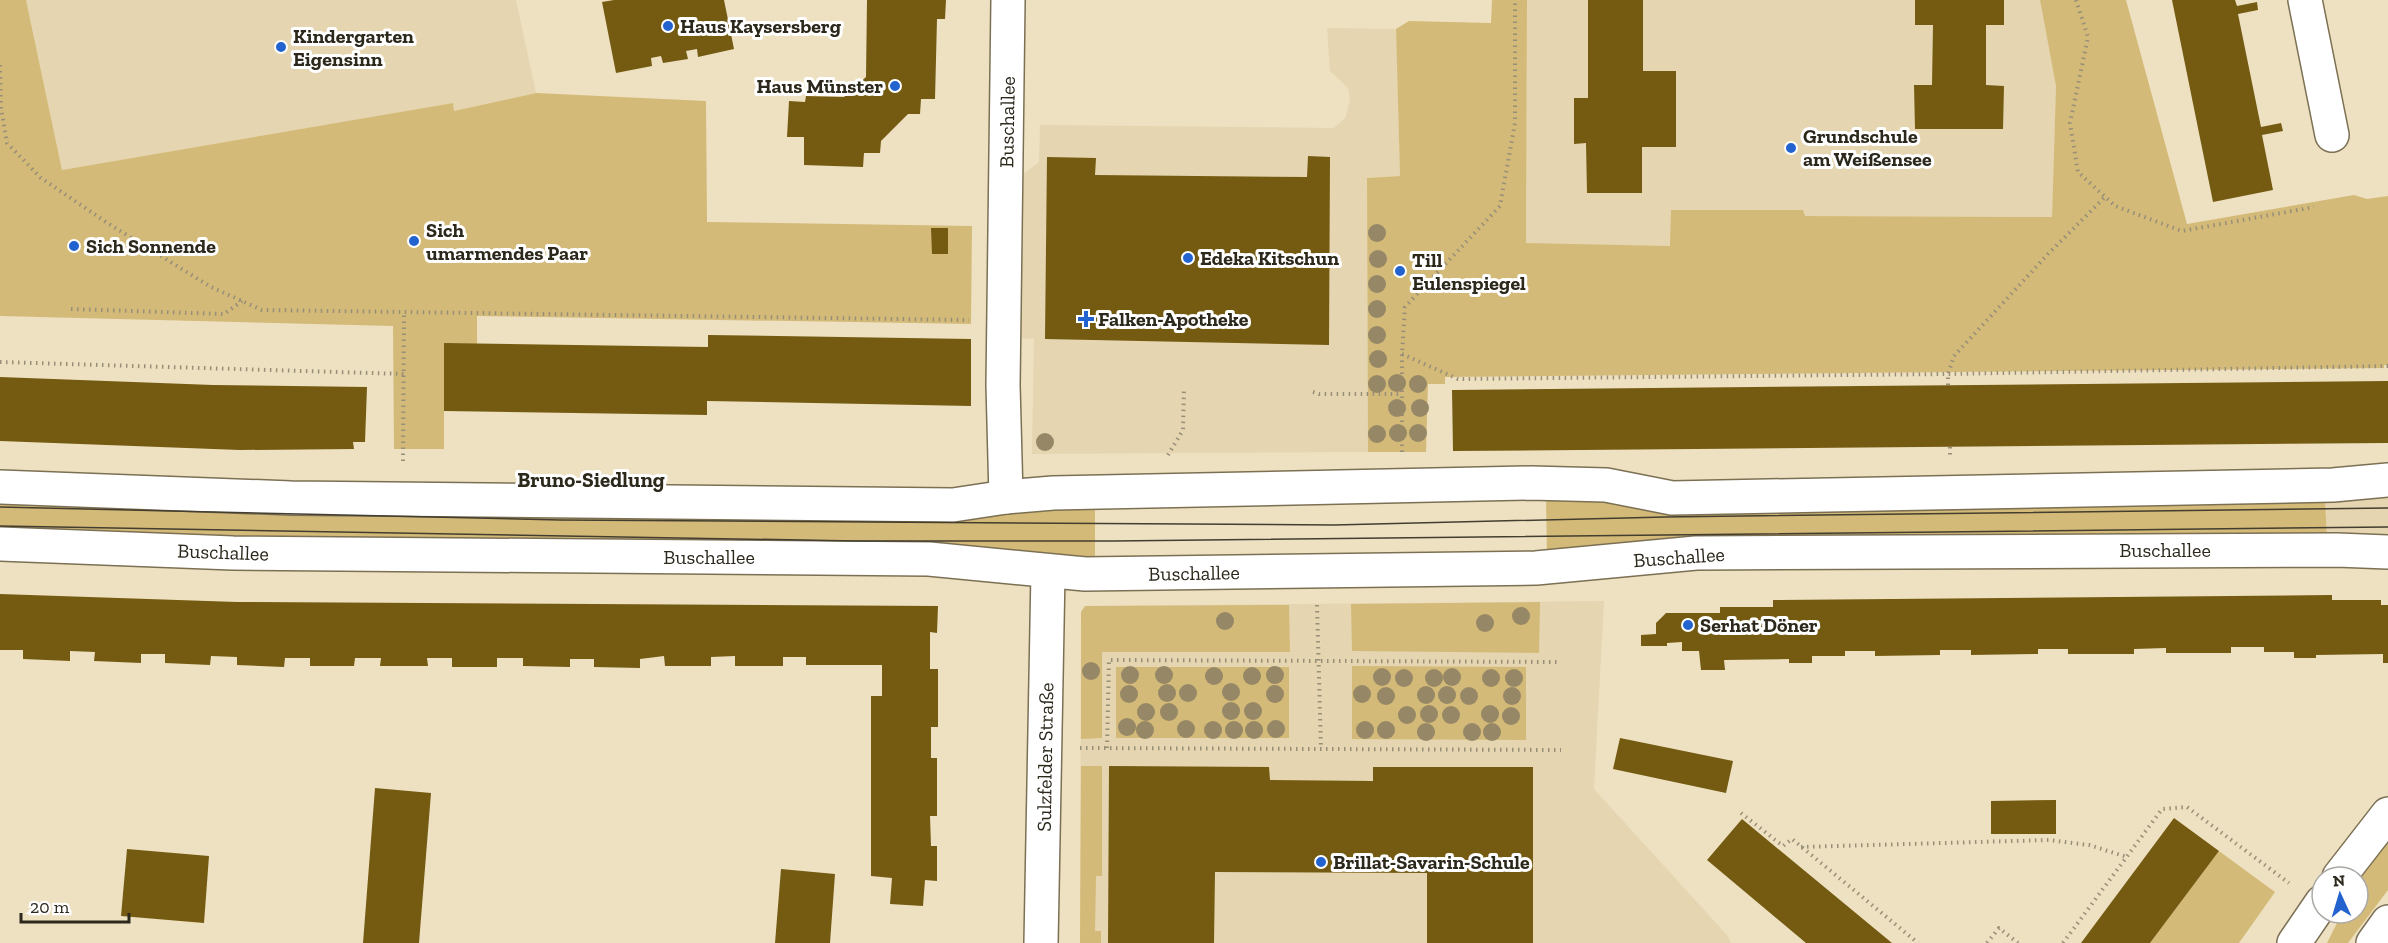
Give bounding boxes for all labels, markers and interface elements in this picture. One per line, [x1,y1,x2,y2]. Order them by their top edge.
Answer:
place label: Haus Kaysersberg [680,14,842,38]
marker: Haus Kaysersberg [661,19,675,33]
place label: Kindergarten Eigensinn [293,24,414,71]
marker: Kindergarten Eigensinn [274,40,288,54]
place label: Haus Münster [756,74,883,98]
street label: Buschallee [994,76,1020,168]
marker: Haus Münster [888,79,902,93]
place label: Grundschule am Weißensee [1803,124,1932,171]
marker: Grundschule am Weißensee [1784,141,1798,155]
place label: Sich umarmendes Paar [426,218,588,265]
place label: Sich Sonnende [86,234,216,258]
marker: Sich umarmendes Paar [407,234,421,248]
marker: Sich Sonnende [67,239,81,253]
place label: Edeka Kitschun [1200,246,1339,270]
place label: Till Eulenspiegel [1412,248,1526,295]
marker: Edeka Kitschun [1181,251,1195,265]
marker: Till Eulenspiegel [1393,264,1407,278]
place label: Falken-Apotheke [1098,307,1249,331]
marker: Falken-Apotheke [1079,312,1093,326]
district label: Bruno-Siedlung [517,467,665,492]
street label: Buschallee [177,538,269,566]
street label: Buschallee [2119,538,2211,562]
street label: Buschallee [1632,542,1726,572]
street label: Buschallee [663,545,755,569]
street label: Buschallee [1148,560,1240,586]
place label: Serhat Döner [1700,613,1818,637]
marker: Serhat Döner [1681,618,1695,632]
street label: Sulzfelder Straße [1032,682,1058,832]
place label: Brillat-Savarin-Schule [1333,850,1530,874]
marker: Brillat-Savarin-Schule [1314,855,1328,869]
north arrow [2310,865,2370,925]
text: N [2332,871,2346,890]
scale bar [21,886,129,924]
text: 20 m [30,896,70,918]

